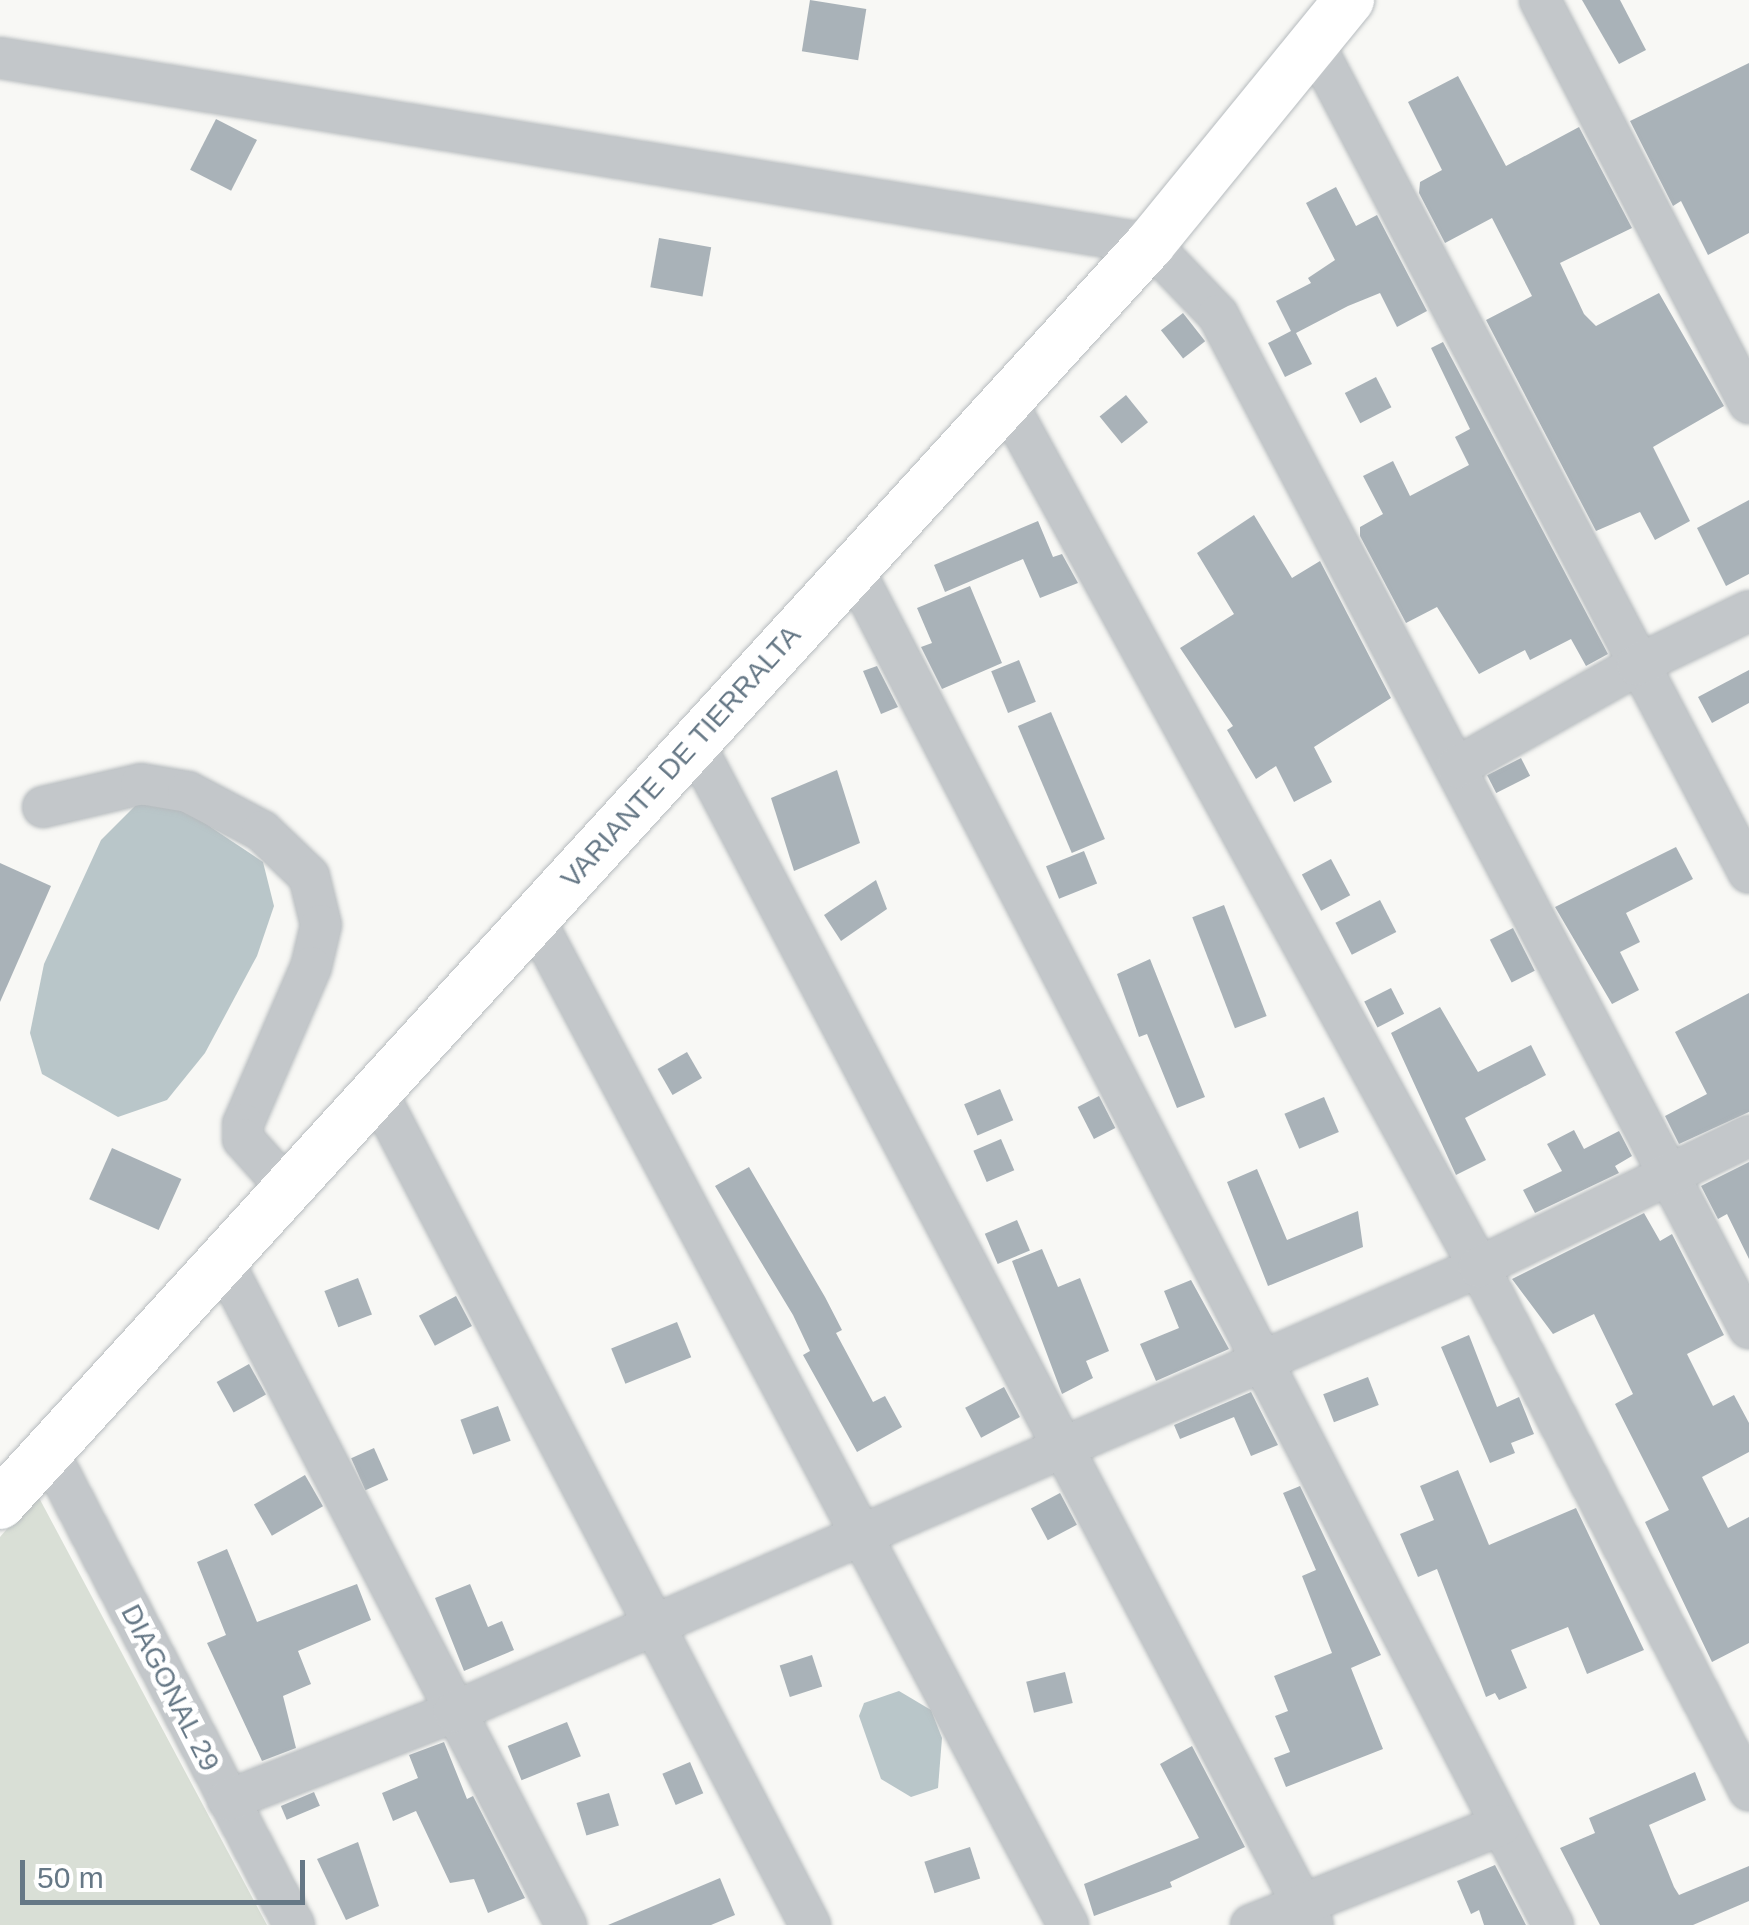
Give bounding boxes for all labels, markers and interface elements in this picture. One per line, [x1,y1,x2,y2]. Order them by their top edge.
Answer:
street label: VARIANTE DE TIERRALTA [554,619,808,895]
street label: DIAGONAL 29 [113,1599,227,1777]
scale bar [25,1840,310,1902]
text: 50 m [37,1861,104,1894]

